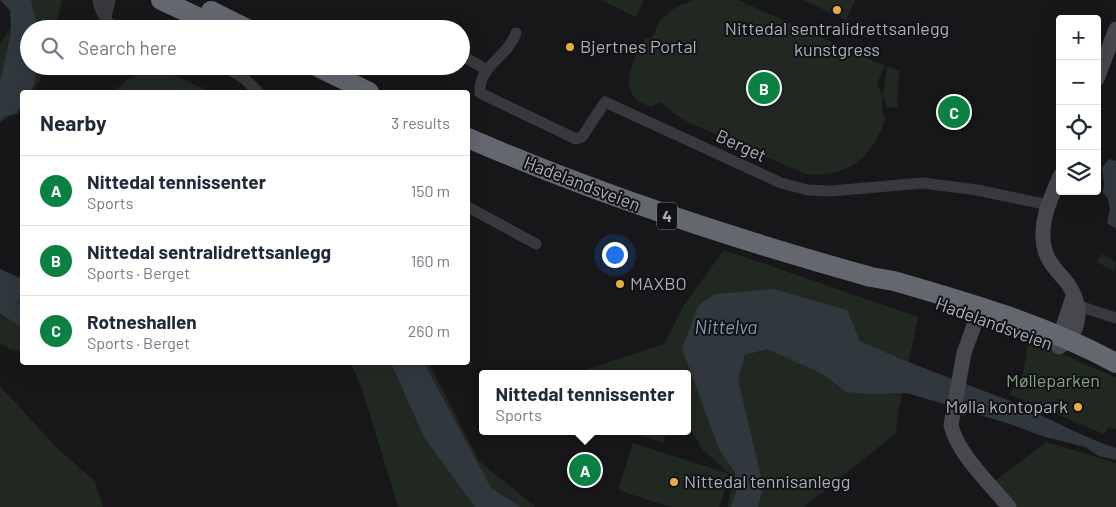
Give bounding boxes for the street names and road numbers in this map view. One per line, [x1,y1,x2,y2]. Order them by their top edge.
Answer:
street label: Berget [713,124,770,166]
street label: Hadelandsveien [521,151,644,215]
road number: 4 [657,202,677,230]
street label: Hadelandsveien [933,292,1056,354]

